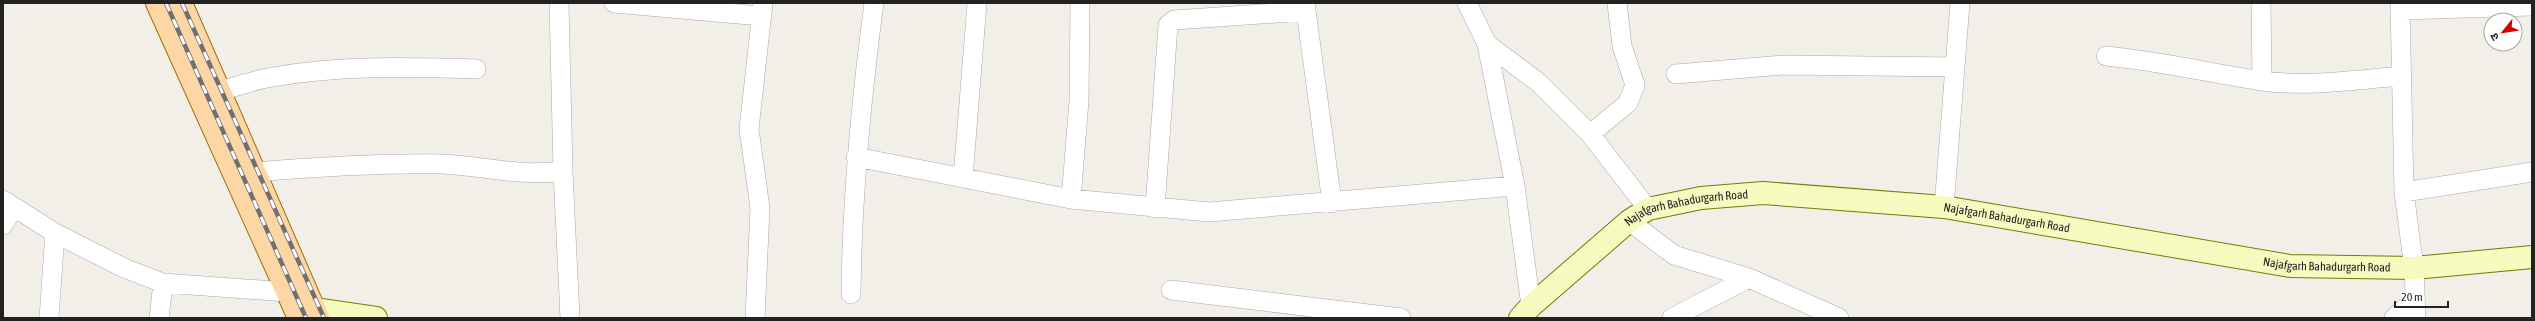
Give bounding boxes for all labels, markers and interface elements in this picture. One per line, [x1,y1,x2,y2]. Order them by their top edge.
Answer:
north arrow [2483,12,2523,52]
text: उ [2487,31,2501,43]
street label: Najafgarh Bahadurgarh Road [1621,187,1749,229]
street label: Najafgarh Bahadurgarh Road [1943,200,2071,235]
street label: Najafgarh Bahadurgarh Road [2262,255,2391,275]
scale bar [2395,283,2448,309]
text: 20 m [2401,290,2423,304]

